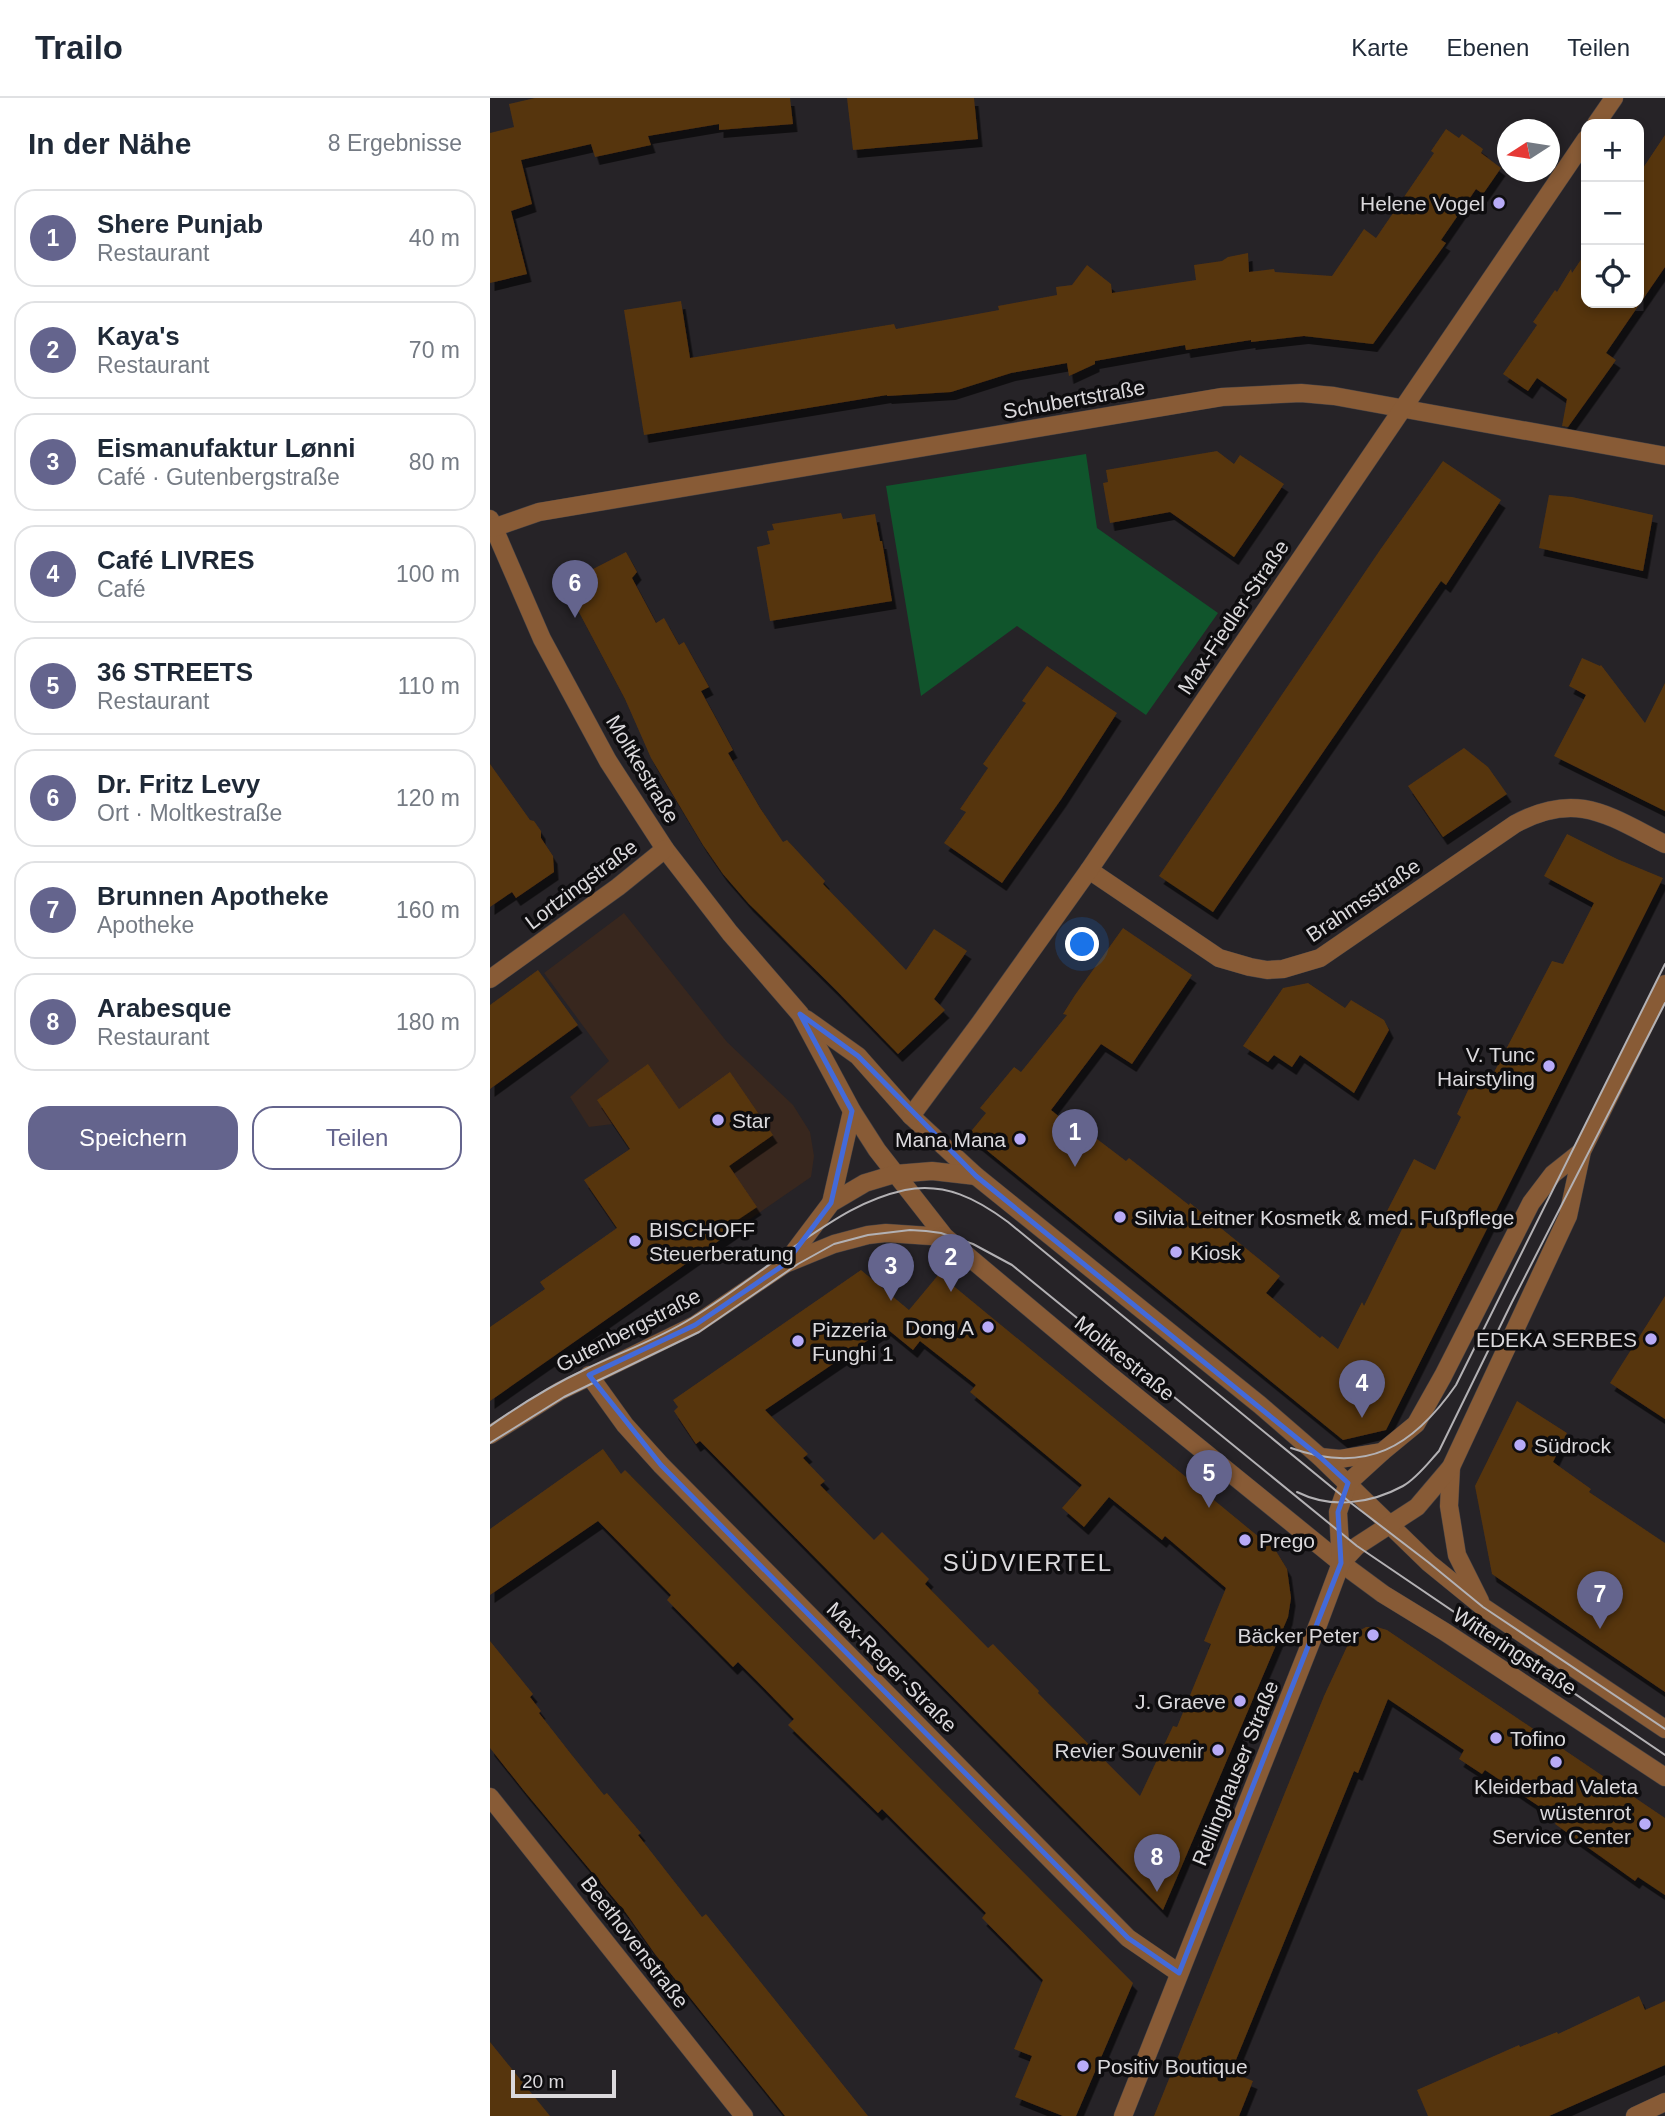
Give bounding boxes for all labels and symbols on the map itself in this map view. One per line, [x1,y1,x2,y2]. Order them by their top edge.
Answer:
north arrow [1497,119,1560,182]
place label: Helene Vogel [1360,192,1485,215]
marker: Helene Vogel [1491,195,1507,211]
street label: Schubertstraße [1001,375,1147,423]
street label: Max-Fiedler-Straße [1173,536,1293,698]
pin: 6 [552,560,598,618]
street label: Moltkestraße [602,711,684,827]
street label: Lortzingstraße [520,834,642,934]
street label: Brahmsstraße [1302,854,1424,946]
your location [1065,927,1099,961]
place label: V. Tunc Hairstyling [1437,1043,1535,1090]
marker: V. Tunc Hairstyling [1541,1058,1557,1074]
place label: Star [732,1109,771,1132]
pin: 1 [1052,1109,1098,1167]
marker: Star [710,1112,726,1128]
place label: Mana Mana [895,1128,1006,1151]
marker: Mana Mana [1012,1131,1028,1147]
place label: Silvia Leitner Kosmetk & med. Fußpflege [1134,1206,1515,1229]
marker: Silvia Leitner Kosmetk & med. Fußpflege [1112,1209,1128,1225]
place label: BISCHOFF Steuerberatung [649,1218,794,1265]
marker: BISCHOFF Steuerberatung [627,1233,643,1249]
pin: 2 [928,1234,974,1292]
place label: Kiosk [1190,1241,1242,1264]
pin: 3 [868,1243,914,1301]
marker: Kiosk [1168,1244,1184,1260]
street label: Gutenbergstraße [552,1284,704,1376]
street label: Moltkestraße [1071,1311,1179,1405]
place label: Dong A [905,1316,974,1339]
place label: Pizzeria Funghi 1 [812,1318,894,1365]
marker: Dong A [980,1319,996,1335]
place label: EDEKA SERBES [1476,1328,1637,1351]
marker: EDEKA SERBES [1643,1331,1659,1347]
marker: Pizzeria Funghi 1 [790,1333,806,1349]
pin: 4 [1339,1360,1385,1418]
place label: Südrock [1534,1434,1612,1457]
marker: Südrock [1512,1437,1528,1453]
pin: 5 [1186,1450,1232,1508]
place label: Prego [1259,1529,1315,1552]
marker: Prego [1237,1532,1253,1548]
district label: SÜDVIERTEL [943,1549,1113,1576]
pin: 7 [1577,1571,1623,1629]
street label: Max-Reger-Straße [822,1597,962,1737]
street label: Witteringstraße [1449,1603,1581,1699]
place label: Bäcker Peter [1238,1624,1359,1647]
marker: Bäcker Peter [1365,1627,1381,1643]
street label: Rellinghauser Straße [1187,1677,1283,1869]
place label: J. Graeve [1135,1690,1226,1713]
marker: J. Graeve [1232,1693,1248,1709]
place label: Tofino [1510,1727,1566,1750]
marker: Tofino [1488,1730,1504,1746]
place label: Revier Souvenir [1055,1739,1204,1762]
marker: Revier Souvenir [1210,1742,1226,1758]
marker: Kleiderbad Valeta [1548,1754,1564,1770]
place label: Kleiderbad Valeta [1474,1775,1638,1798]
place label: wüstenrot Service Center [1492,1801,1631,1848]
marker: wüstenrot Service Center [1637,1816,1653,1832]
pin: 8 [1134,1834,1180,1892]
street label: Beethovenstraße [577,1872,693,2012]
place label: Positiv Boutique [1097,2055,1248,2078]
marker: Positiv Boutique [1075,2058,1091,2074]
scale bar [511,2067,616,2099]

